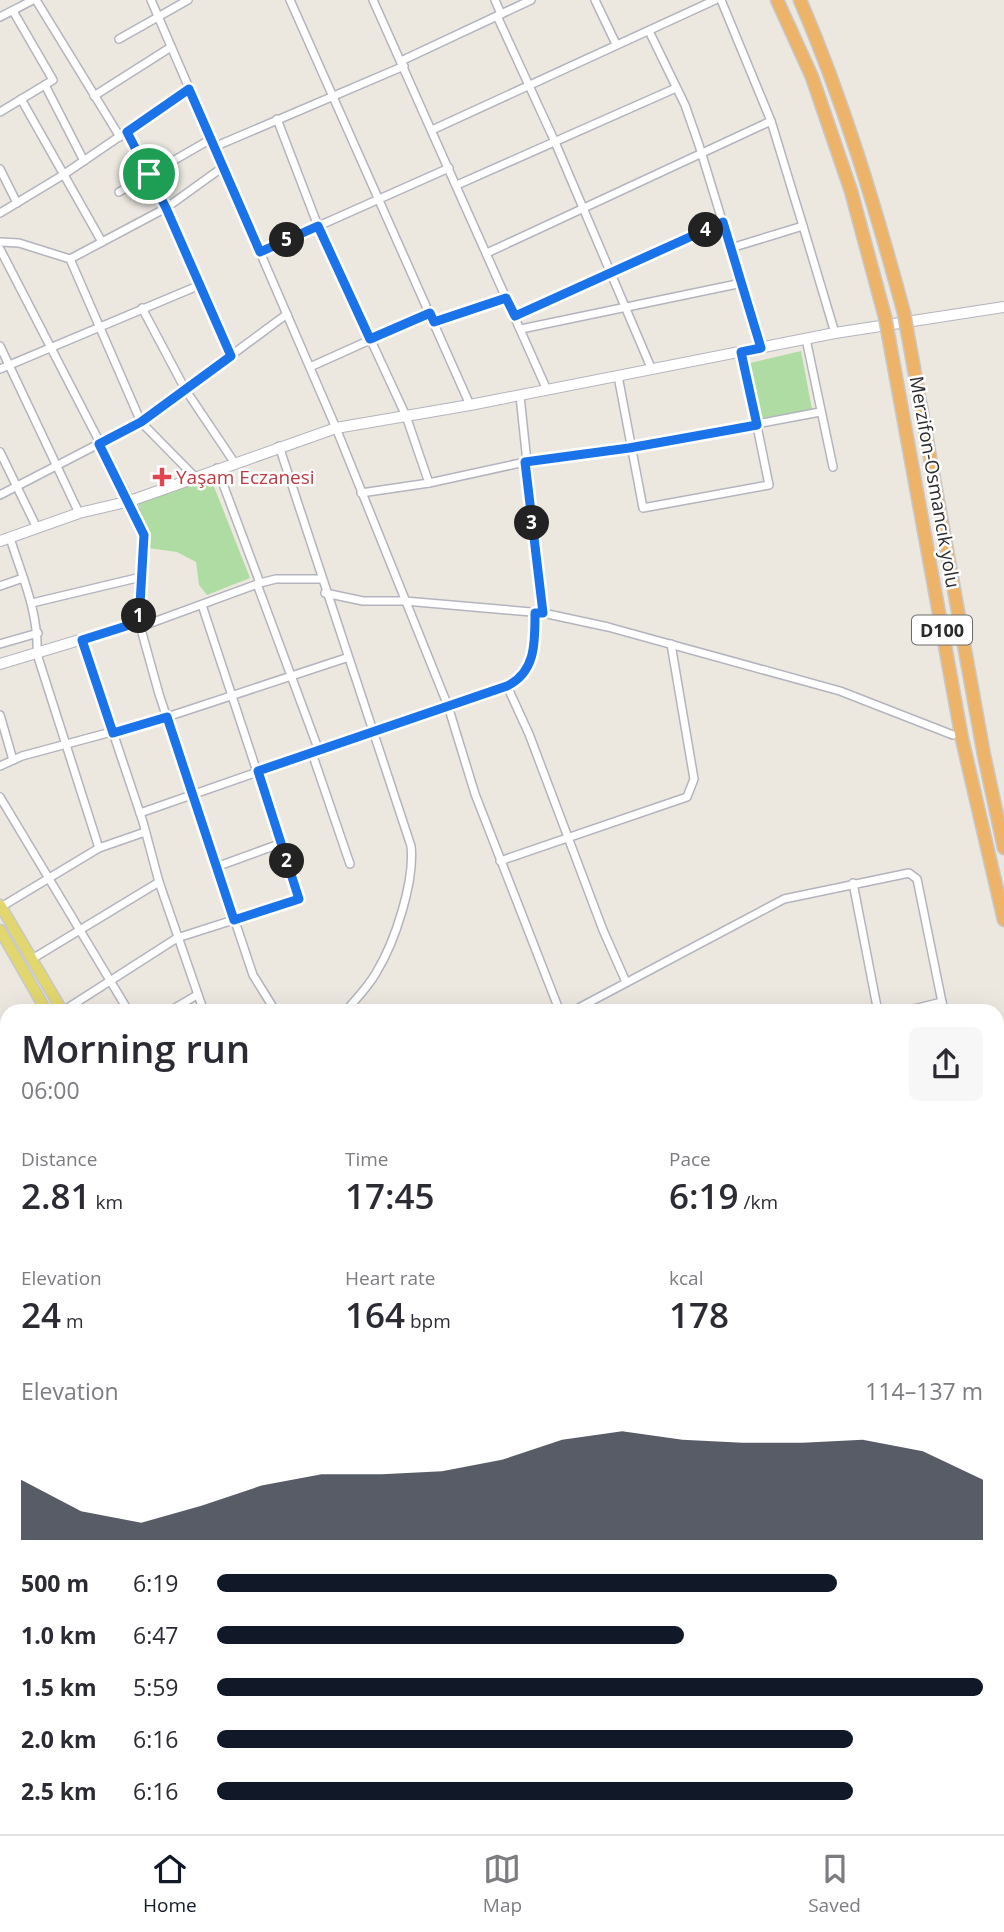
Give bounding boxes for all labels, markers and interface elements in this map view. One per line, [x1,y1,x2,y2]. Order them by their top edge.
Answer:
pin [119,144,179,204]
icon: arrive [130,155,168,193]
pin: 4 [688,212,724,247]
text: 4 [700,216,711,242]
pin: 5 [270,222,304,258]
text: 5 [281,226,292,252]
street label: Merzifon-Osmancık yolu [904,374,966,590]
place label: Yaşam Eczanesi [176,464,315,490]
marker: Yaşam Eczanesi [154,469,170,485]
pin: 3 [514,505,550,540]
text: 3 [526,509,537,535]
pin: 1 [122,598,156,634]
text: 1 [133,602,144,628]
road number: D100 [912,616,972,644]
pin: 2 [270,844,304,878]
text: 2 [281,847,292,873]
text: Morning run [21,1022,250,1074]
button: share [909,1027,983,1101]
text: 06:00 [21,1074,80,1106]
text: Distance [21,1146,97,1172]
text: Time [345,1146,389,1172]
text: Pace [669,1146,711,1172]
text: 2.81 [21,1172,91,1219]
text: 17:45 [345,1172,435,1219]
text: 6:19 [669,1172,739,1219]
text: km [91,1189,123,1215]
text: /km [739,1189,778,1215]
text: Elevation [21,1265,102,1291]
text: Heart rate [345,1265,435,1291]
text: kcal [669,1265,703,1291]
text: 24 [21,1291,61,1338]
text: 164 [345,1291,405,1338]
text: 178 [669,1291,729,1338]
text: m [61,1308,84,1334]
text: bpm [405,1308,451,1334]
text: Elevation [21,1375,119,1407]
text: 114–137 m [865,1375,983,1407]
text: 500 m [21,1567,89,1599]
text: 6:19 [133,1567,179,1599]
text: 1.0 km [21,1619,97,1651]
text: 6:47 [133,1619,179,1651]
text: 1.5 km [21,1671,97,1703]
text: 5:59 [133,1671,179,1703]
text: 2.0 km [21,1723,97,1755]
text: 6:16 [133,1723,179,1755]
text: 2.5 km [21,1775,97,1807]
text: 6:16 [133,1775,179,1807]
tab: Home [143,1850,197,1918]
tab: Map [483,1850,522,1918]
tab: Saved [808,1850,861,1918]

